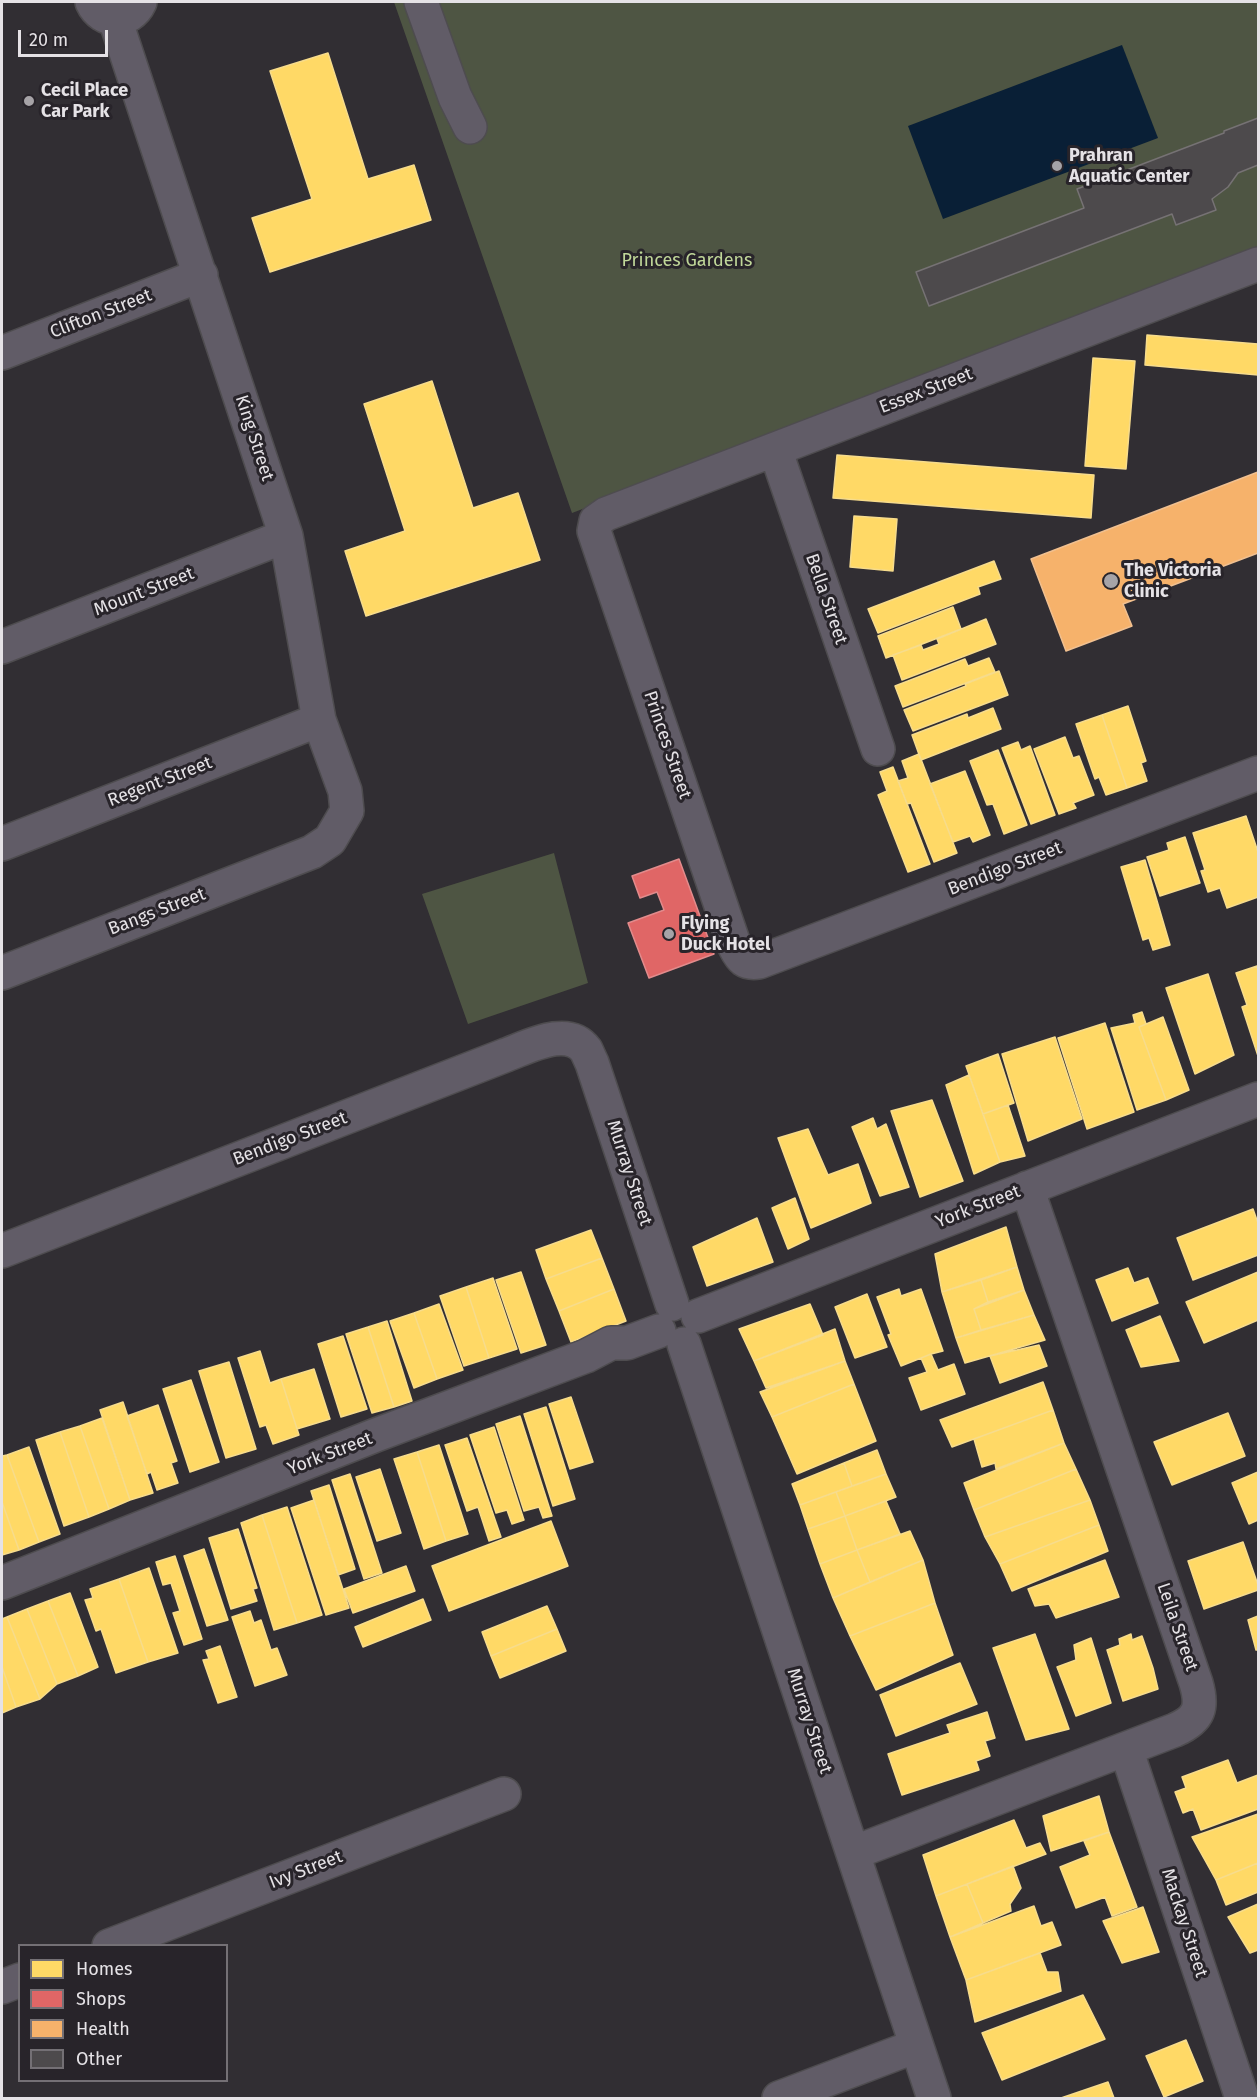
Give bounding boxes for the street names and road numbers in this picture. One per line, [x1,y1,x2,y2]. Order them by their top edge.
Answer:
street label: Clifton Street [47,285,155,343]
street label: Essex Street [876,363,976,419]
street label: King Street [230,392,278,484]
street label: Bella Street [800,551,852,647]
street label: Mount Street [91,563,197,621]
street label: Princes Street [638,688,696,802]
street label: Regent Street [105,752,215,812]
street label: Bendigo Street [945,837,1065,901]
street label: Bangs Street [105,884,209,940]
street label: Bendigo Street [230,1107,350,1171]
street label: Murray Street [602,1117,656,1229]
street label: York Street [933,1181,1023,1233]
street label: York Street [285,1428,375,1480]
street label: Leila Street [1152,1580,1202,1674]
street label: Murray Street [782,1665,836,1777]
street label: Ivy Street [266,1846,346,1894]
street label: Mackay Street [1156,1866,1212,1980]

